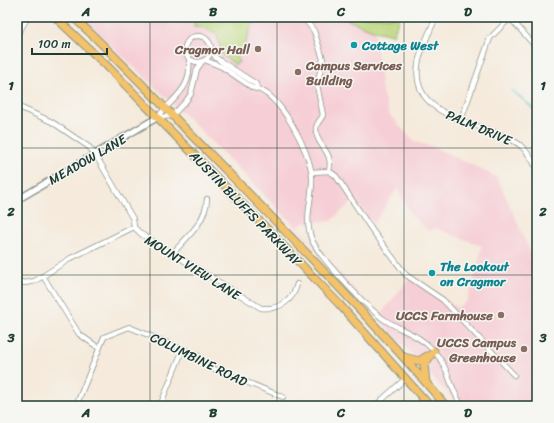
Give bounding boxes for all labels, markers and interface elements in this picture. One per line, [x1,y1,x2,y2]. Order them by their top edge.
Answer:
text: A [81,0,90,23]
text: B [209,0,218,23]
text: C [336,0,346,23]
text: D [464,0,472,23]
scale bar [32,30,107,56]
text: 100 m [38,33,71,55]
place label: Cottage West [361,34,439,57]
place label: Cragmor Hall [174,38,251,61]
marker: Cottage West [349,40,359,50]
marker: Cragmor Hall [253,44,263,54]
place label: Campus Services Building [305,54,403,92]
marker: Campus Services Building [293,67,303,77]
text: 1 [8,74,14,97]
text: 1 [540,74,546,97]
street label: PALM DRIVE [442,103,516,152]
street label: MEADOW LANE [44,127,131,191]
street label: AUSTIN BLUFFS PARKWAY [183,144,308,272]
text: 2 [6,200,15,223]
text: 2 [538,200,547,223]
street label: MOUNT VIEW LANE [140,229,246,307]
place label: The Lookout on Cragmor [440,255,510,293]
marker: The Lookout on Cragmor [427,268,437,278]
place label: UCCS Farmhouse [396,304,493,327]
marker: UCCS Farmhouse [496,310,506,320]
text: 3 [6,326,15,349]
street label: COLUMBINE ROAD [146,326,252,393]
text: 3 [538,326,547,349]
place label: UCCS Campus Greenhouse [437,331,517,369]
marker: UCCS Campus Greenhouse [519,344,529,354]
text: A [81,401,90,423]
text: B [209,401,218,423]
text: C [336,401,346,423]
text: D [464,401,472,423]

